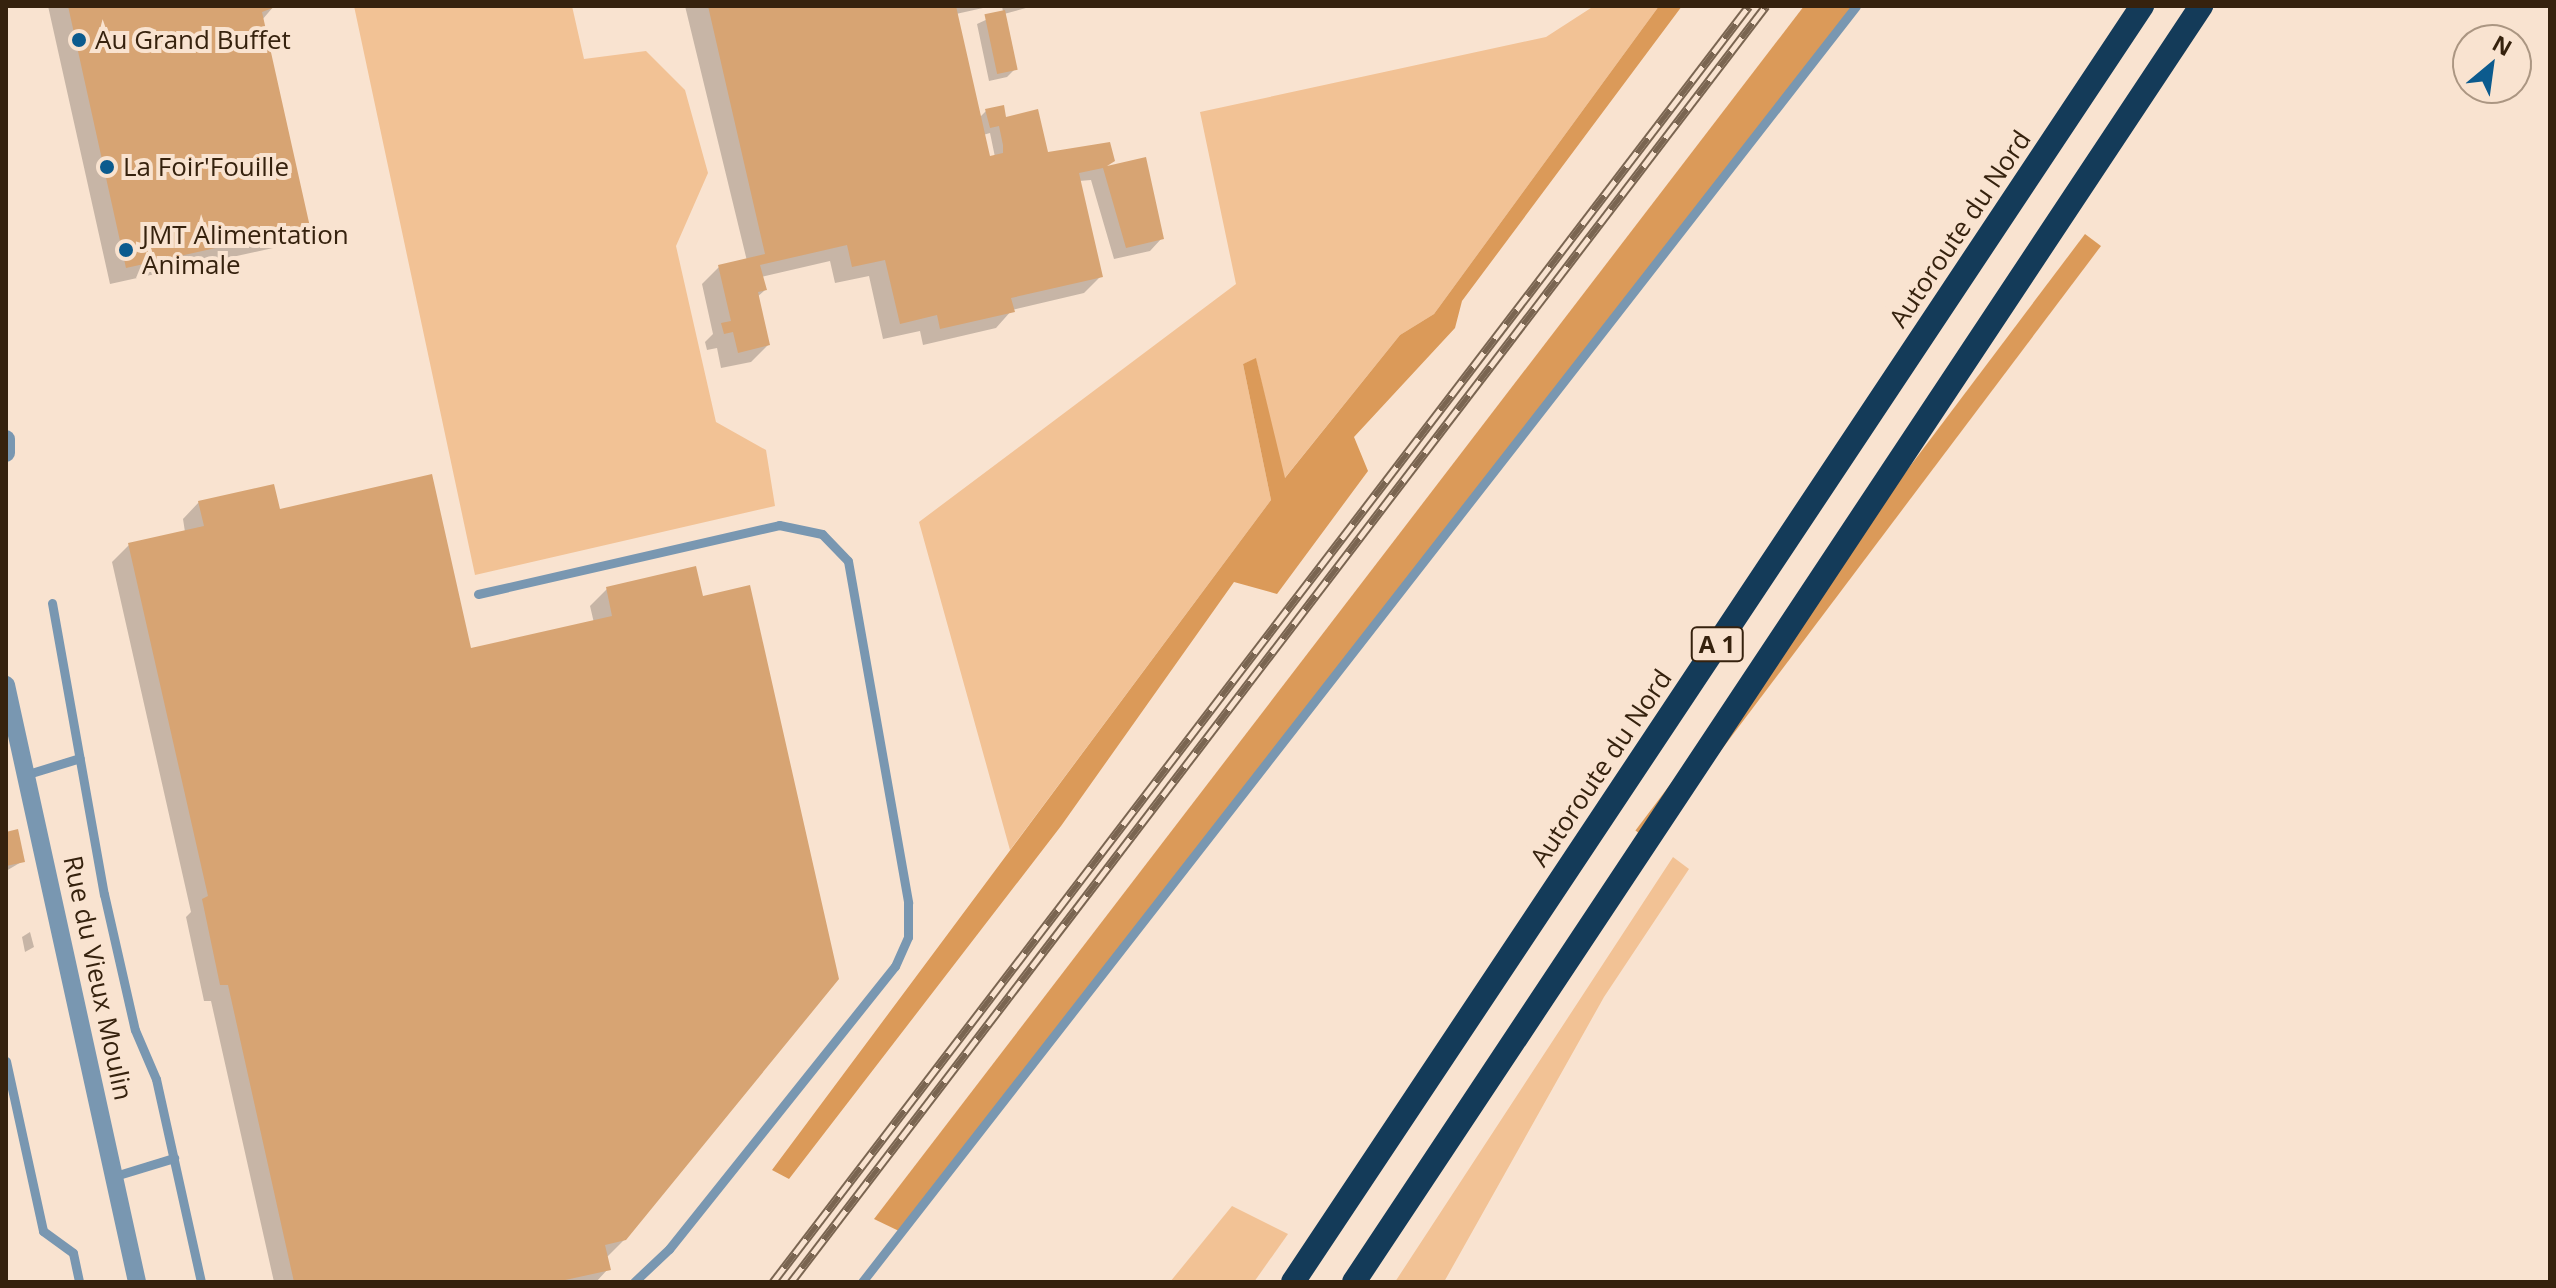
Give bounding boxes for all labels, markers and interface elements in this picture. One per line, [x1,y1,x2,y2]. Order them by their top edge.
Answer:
place label: Au Grand Buffet [95,24,291,56]
north arrow [2452,24,2532,104]
text: N [2488,27,2518,62]
marker: Au Grand Buffet [70,31,88,49]
street label: Autoroute du Nord [1883,125,2037,333]
place label: La Foir'Fouille [123,151,289,183]
marker: La Foir'Fouille [98,158,116,176]
place label: JMT Alimentation Animale [142,219,349,280]
marker: JMT Alimentation Animale [117,241,135,259]
road number: A 1 [1689,624,1745,664]
street label: Autoroute du Nord [1524,664,1678,872]
street label: Rue du Vieux Moulin [57,853,139,1103]

